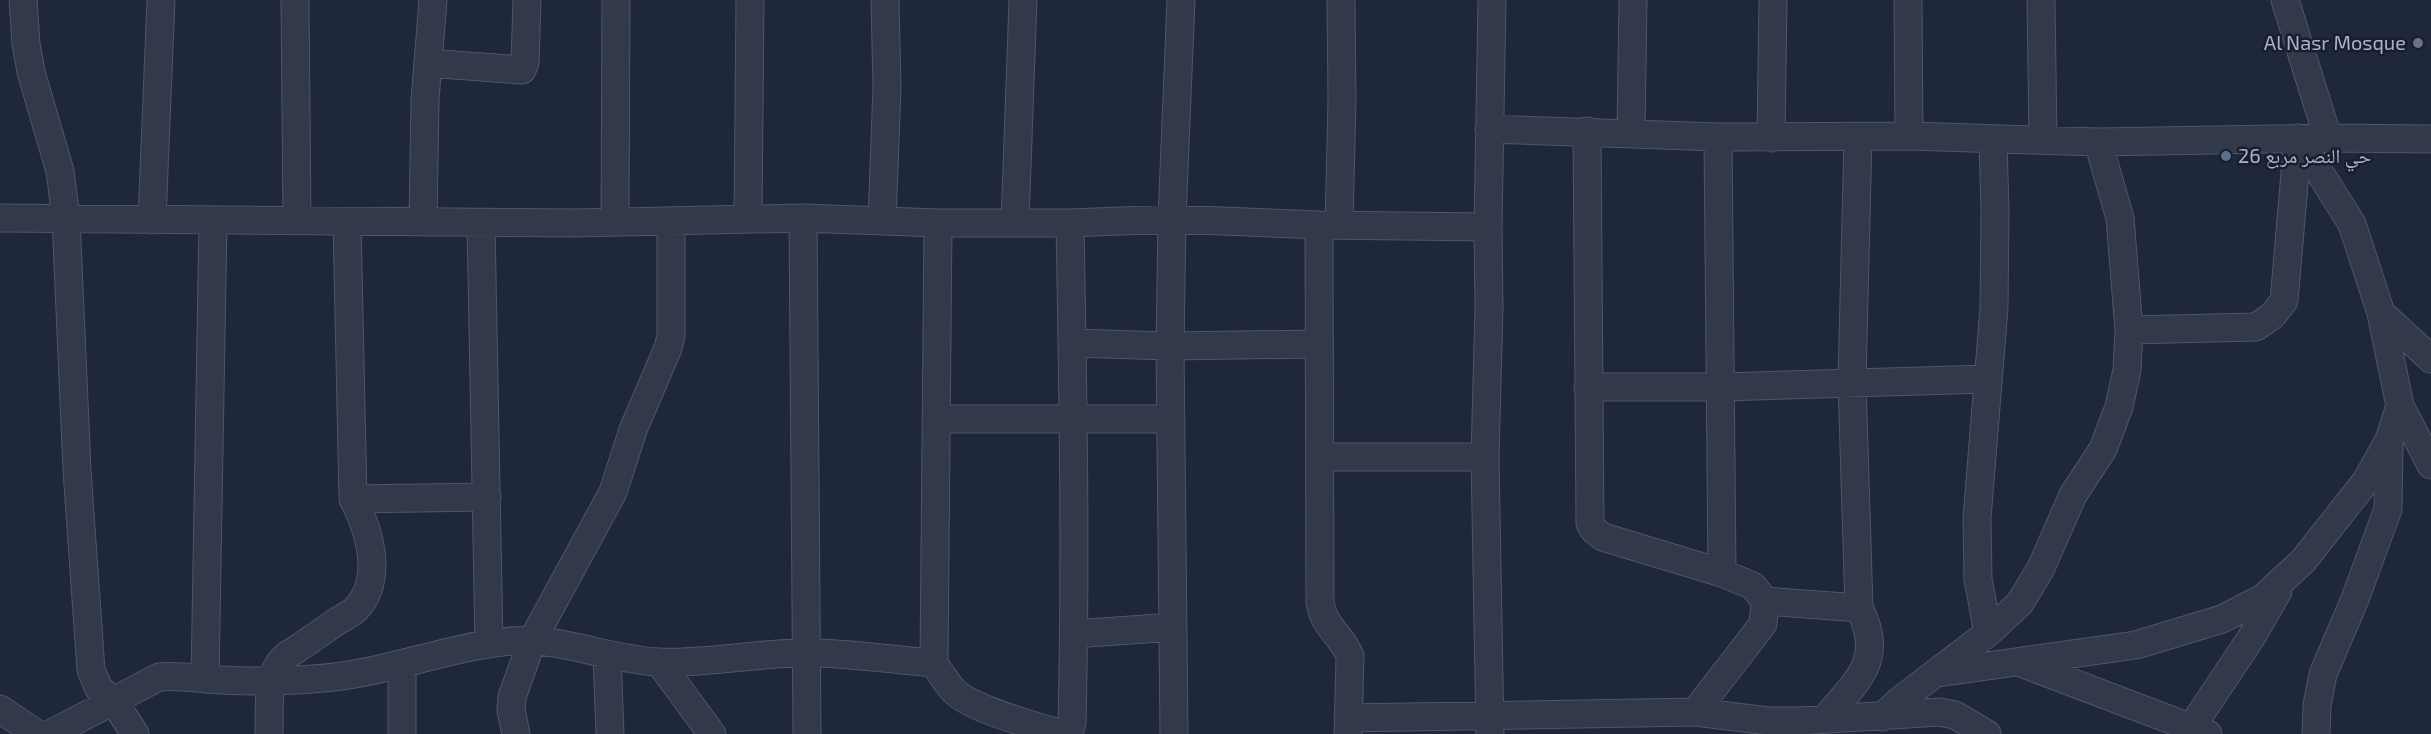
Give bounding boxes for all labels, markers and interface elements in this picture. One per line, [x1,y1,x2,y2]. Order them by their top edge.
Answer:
place label: Al Nasr Mosque [2264,30,2406,54]
marker: Al Nasr Mosque [2411,36,2425,50]
place label: حي النصر مربع 26 [2238,143,2372,172]
marker: حي النصر مربع 26 [2219,149,2233,163]

